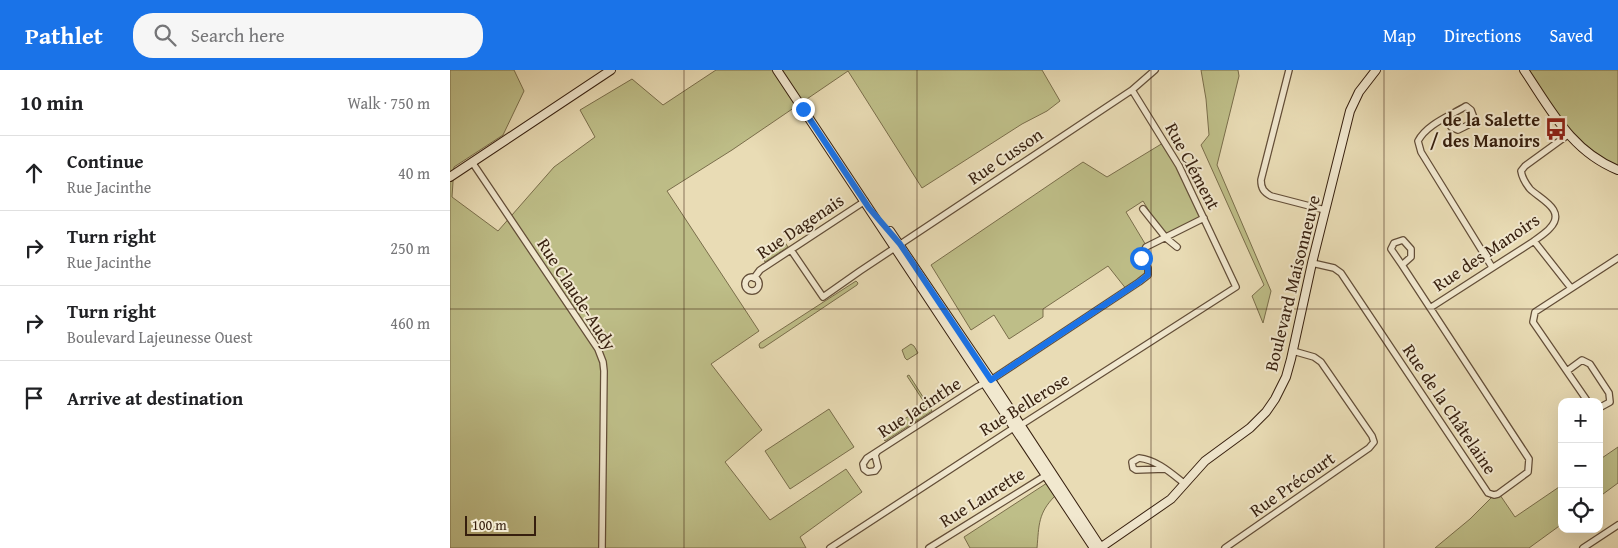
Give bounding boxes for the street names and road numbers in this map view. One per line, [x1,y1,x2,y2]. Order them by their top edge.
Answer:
street label: Rue Clément [1159,118,1228,215]
street label: Rue Cusson [962,121,1048,191]
street label: Rue Dagenais [751,187,849,265]
street label: Boulevard Maisonneuve [1257,192,1327,374]
street label: Rue des Manoirs [1427,206,1545,298]
street label: Rue Claude-Audy [531,233,623,355]
street label: Rue de la Châtelaine [1396,338,1504,480]
street label: Rue Bellerose [974,366,1074,442]
street label: Rue Jacinthe [872,370,966,444]
street label: Rue Précourt [1244,444,1341,523]
street label: Rue Laurette [934,460,1030,534]

